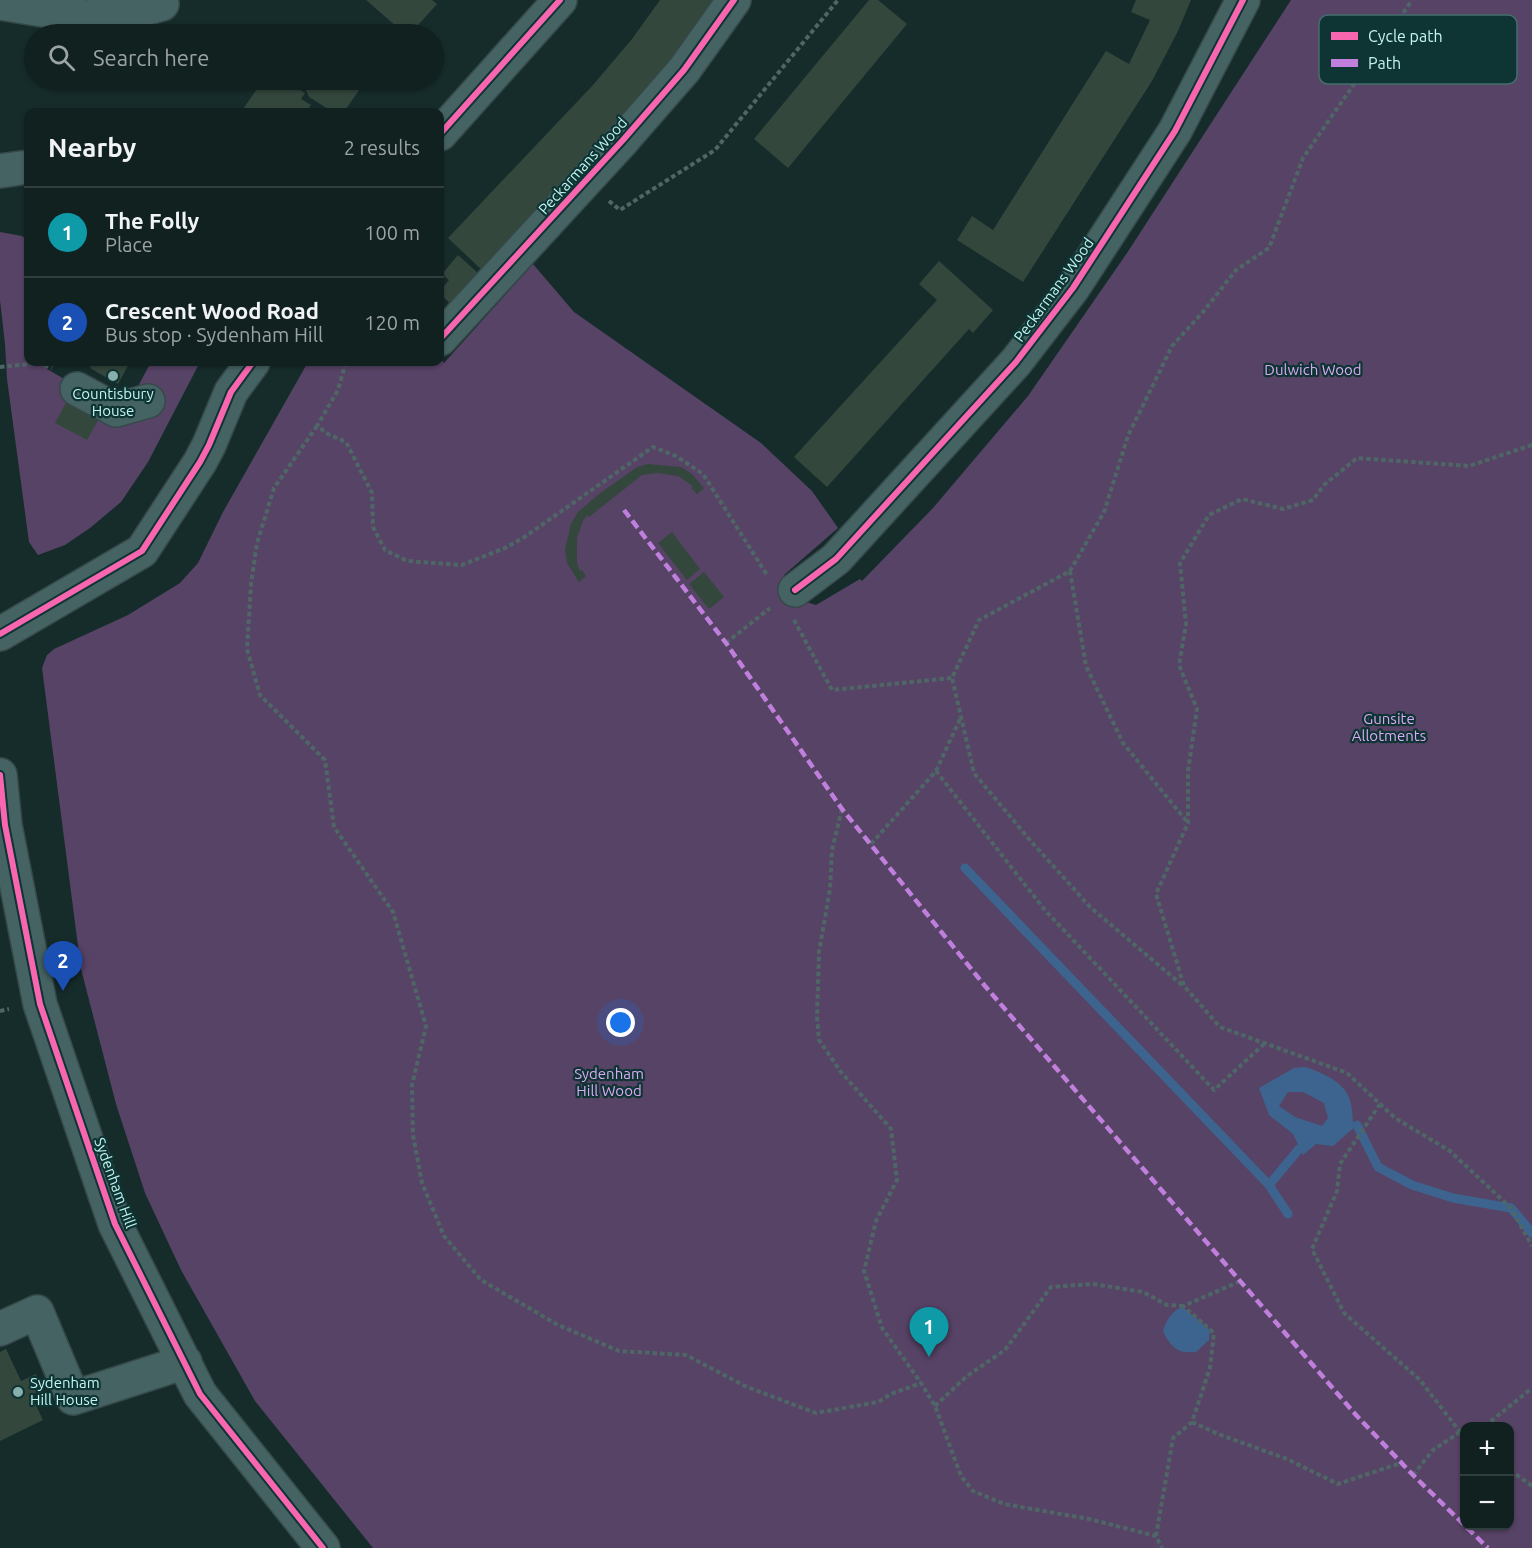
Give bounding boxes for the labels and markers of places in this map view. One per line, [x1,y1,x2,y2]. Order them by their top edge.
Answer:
marker: Countisbury House [106,369,120,383]
place label: Countisbury House [72,385,154,419]
pin: 2 [44,942,82,991]
pin: 1 [910,1308,948,1357]
place label: Sydenham Hill House [30,1374,100,1408]
marker: Sydenham Hill House [11,1385,25,1399]

